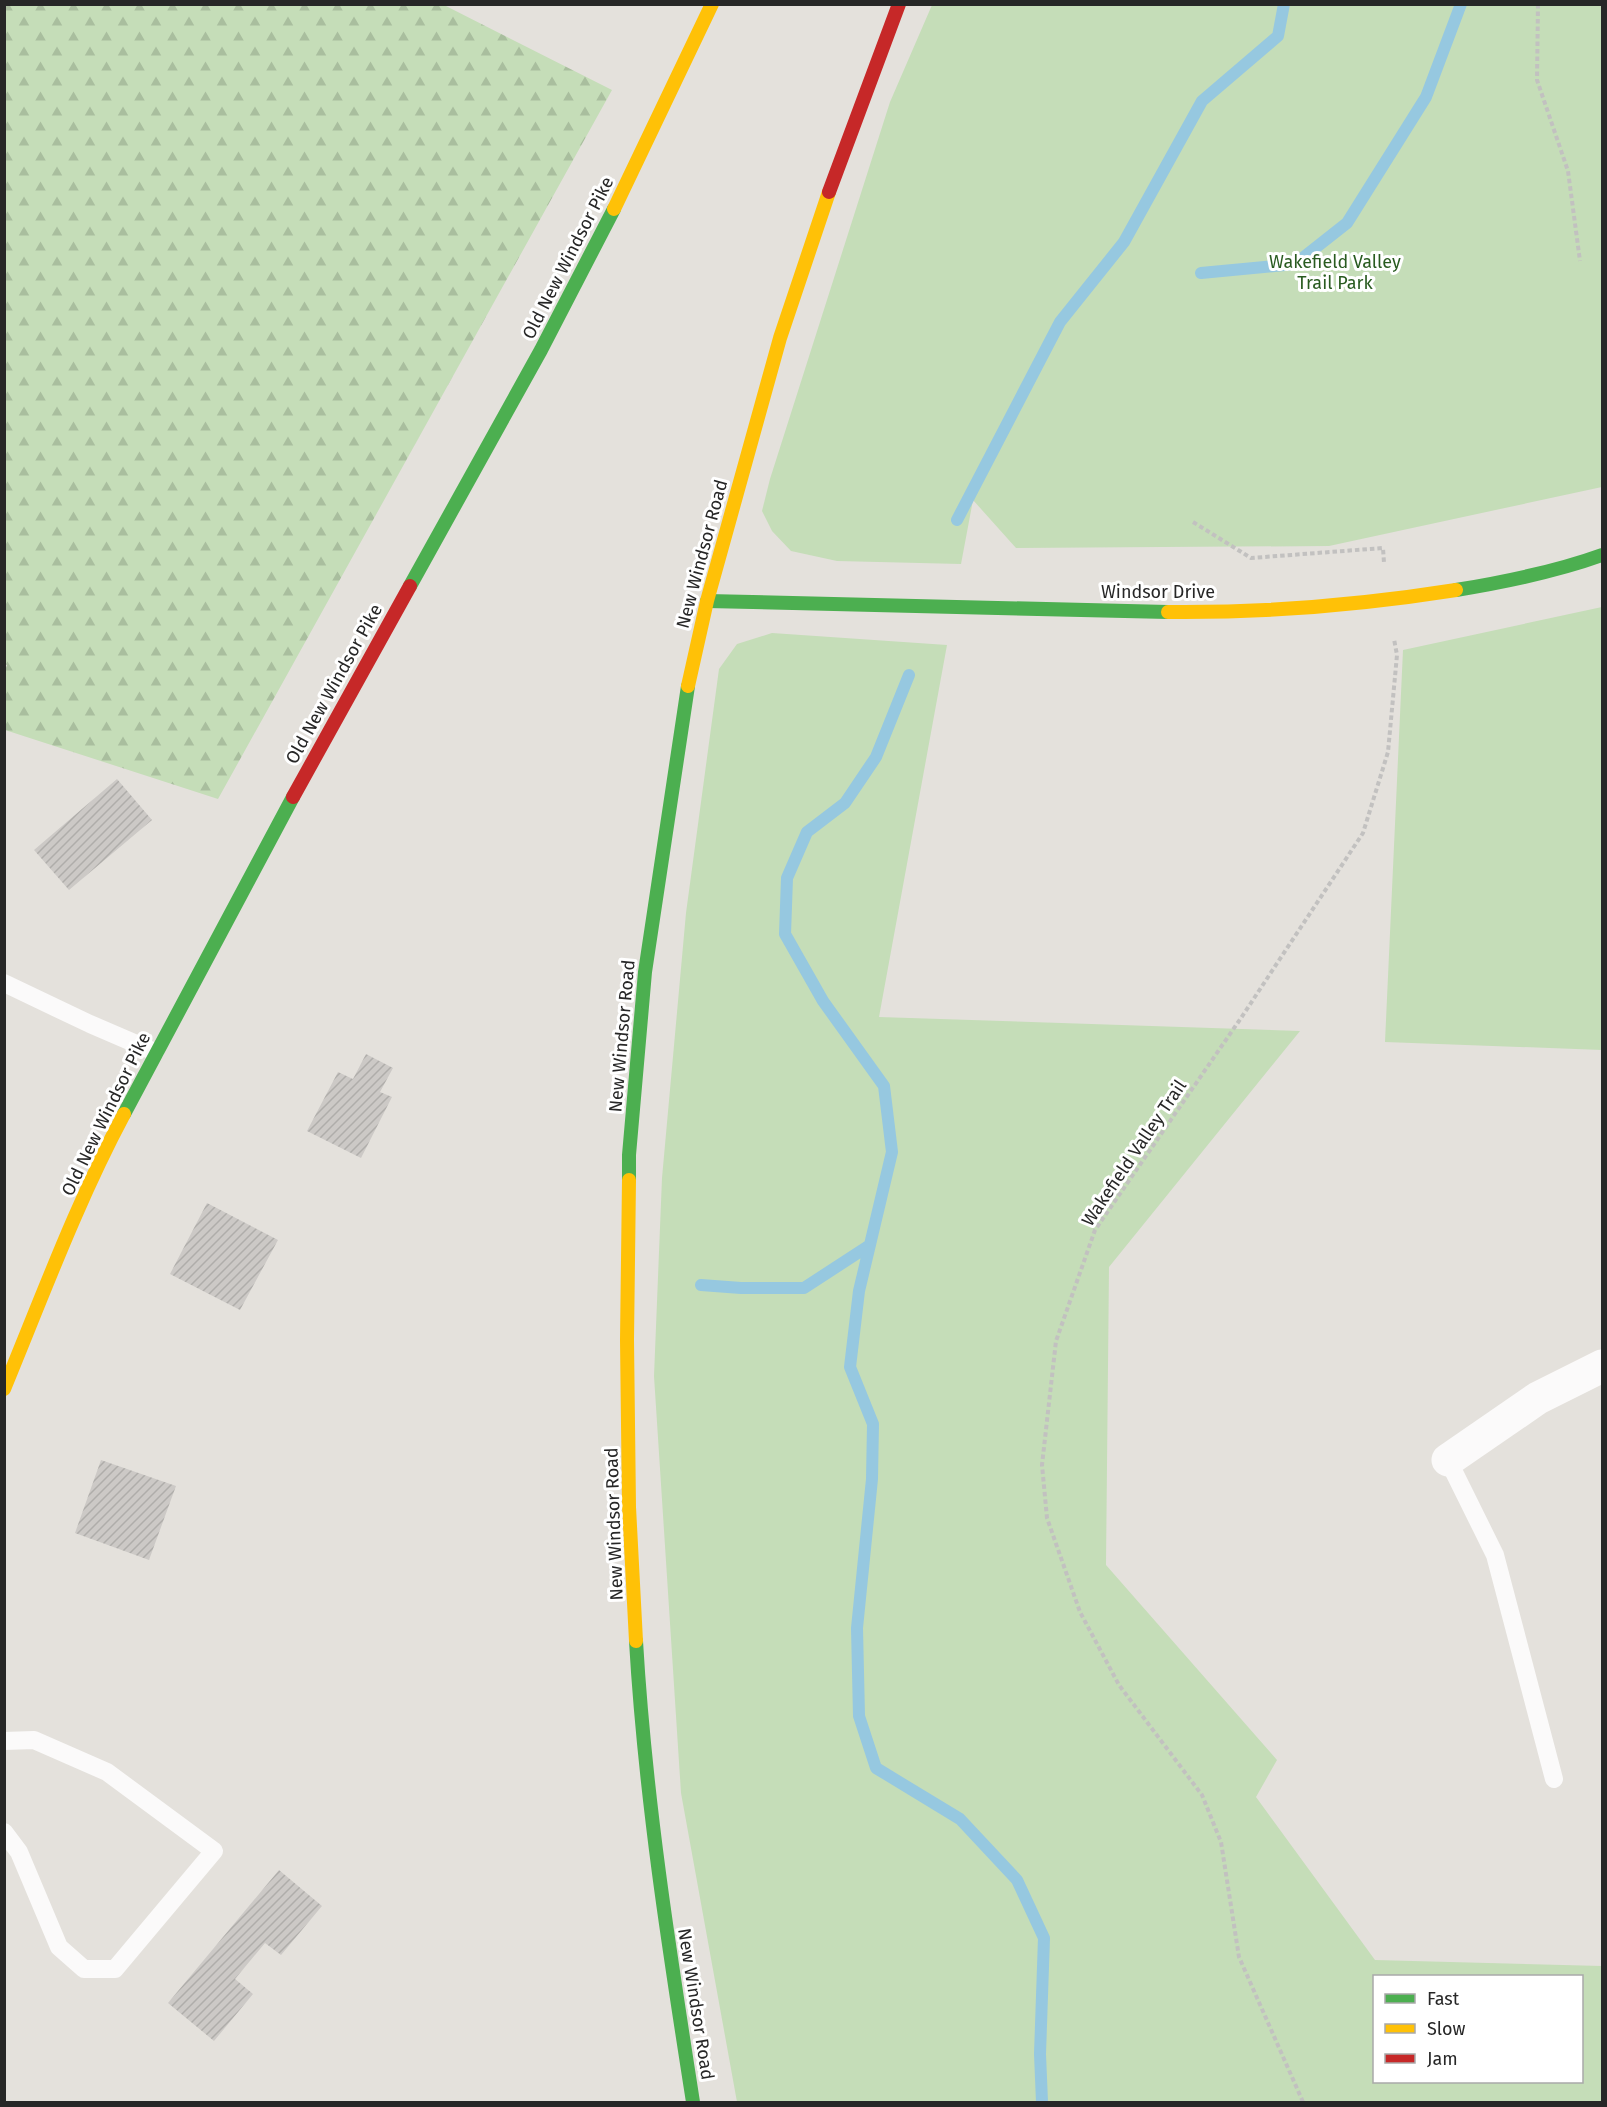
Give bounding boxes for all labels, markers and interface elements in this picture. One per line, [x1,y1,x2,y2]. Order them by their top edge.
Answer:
street label: Old New Windsor Pike [518,173,618,343]
park label: Wakefield Valley Trail Park [1269,251,1401,294]
street label: New Windsor Road [672,477,732,631]
street label: Windsor Drive [1101,581,1215,603]
street label: Old New Windsor Pike [281,600,387,768]
street label: New Windsor Road [604,959,640,1113]
street label: Old New Windsor Pike [57,1029,155,1199]
street label: Wakefield Valley Trail [1077,1076,1191,1230]
street label: New Windsor Road [600,1447,628,1601]
street label: New Windsor Road [673,1927,719,2081]
legend [1373,1975,1583,2083]
text: Fast [1427,1988,1460,2010]
text: Slow [1427,2018,1466,2040]
text: Jam [1427,2048,1458,2070]

